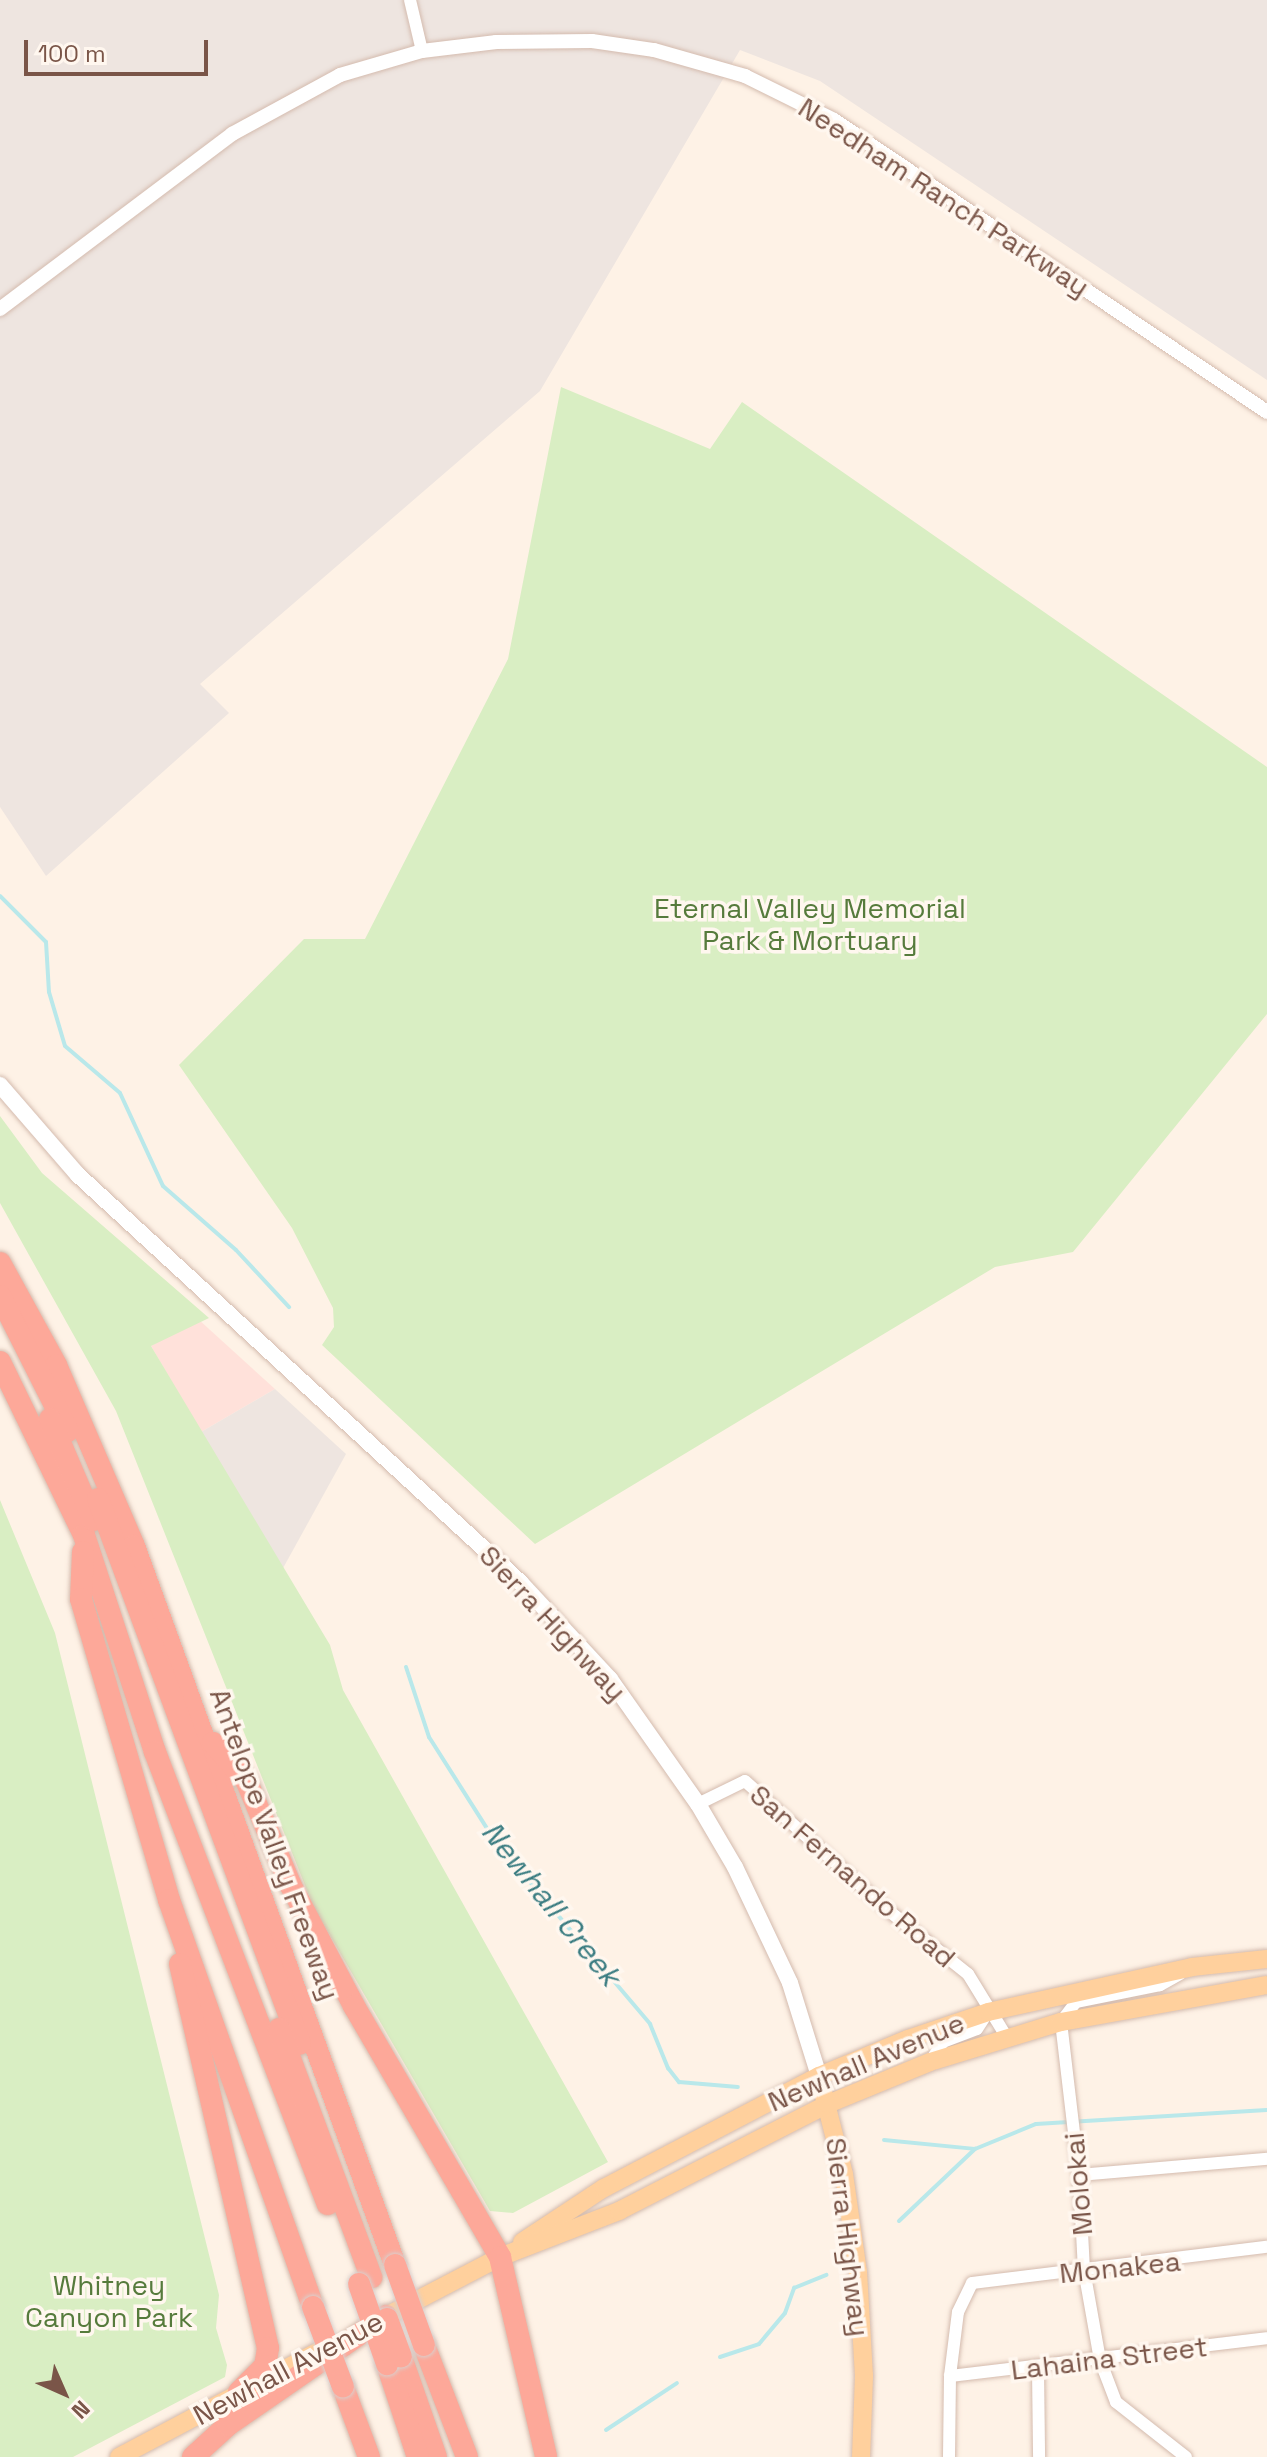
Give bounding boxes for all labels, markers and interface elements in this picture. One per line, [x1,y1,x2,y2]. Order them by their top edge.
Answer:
scale bar [28,24,212,74]
text: 100 m [38,38,106,69]
street label: Needham Ranch Parkway [792,90,1096,304]
park label: Eternal Valley Memorial Park & Mortuary [654,891,966,957]
street label: Sierra Highway [473,1538,633,1708]
street label: Antelope Valley Freeway [203,1683,347,2005]
street label: San Fernando Road [743,1778,963,1974]
water label: Newhall Creek [474,1815,628,1993]
street label: Newhall Avenue [763,2005,969,2119]
street label: Molokai [1057,2131,1099,2237]
street label: Sierra Highway [819,2136,877,2338]
street label: Monakea [1058,2244,1182,2290]
park label: Whitney Canyon Park [25,2268,193,2334]
street label: Newhall Avenue [187,2304,389,2432]
street label: Lahaina Street [1009,2329,1209,2387]
north arrow [24,2353,104,2433]
text: N [66,2395,96,2425]

